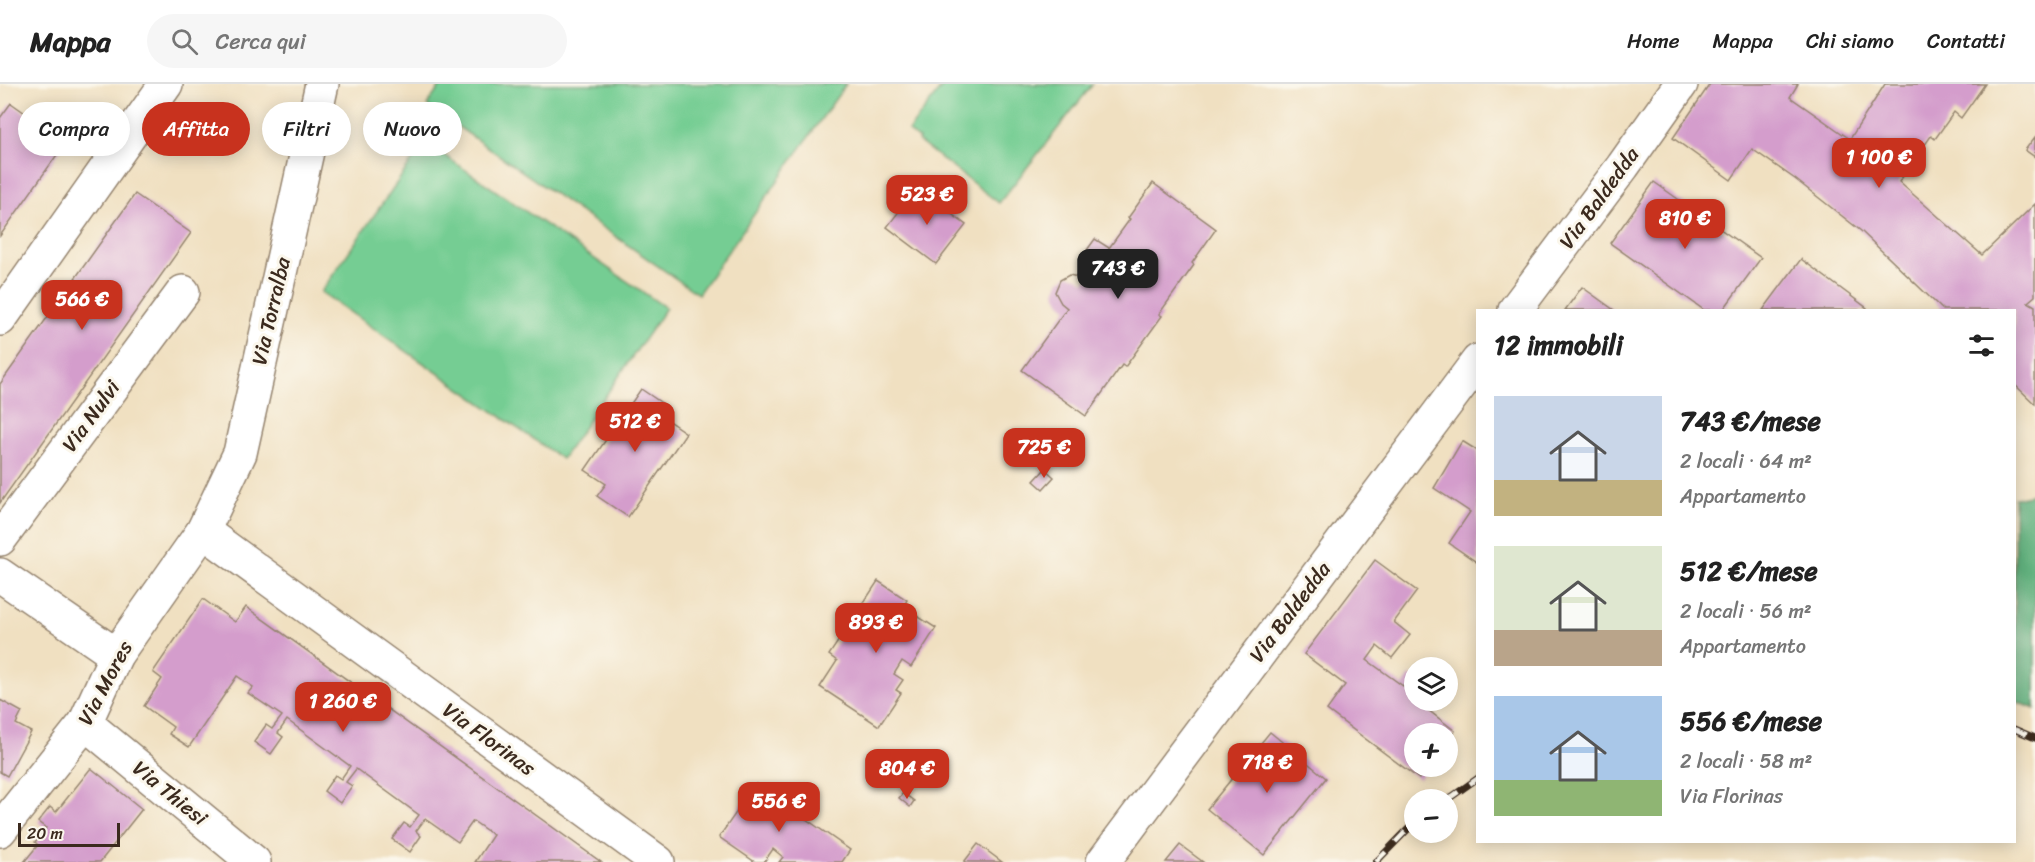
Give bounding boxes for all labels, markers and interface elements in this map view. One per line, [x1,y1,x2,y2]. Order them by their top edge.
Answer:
search box [147,14,567,68]
text: Mappa [30,17,111,66]
text: Cerca qui [216,22,306,61]
text: Home [1627,22,1679,60]
text: Mappa [1712,22,1773,60]
text: Chi siamo [1806,22,1894,60]
text: Contatti [1927,22,2005,60]
icon: search [168,25,201,58]
chip: Compra [18,102,130,156]
chip: Affitta [142,102,250,156]
chip: Filtri [262,102,351,156]
chip: Nuovo [363,102,462,156]
street label: Via Baldedda [1549,138,1650,257]
pin: 1 100 € [1824,138,1934,189]
text: 1 100 € [1846,140,1912,175]
pin: 523 € [885,175,969,226]
text: 523 € [900,177,954,212]
pin: 810 € [1643,199,1727,250]
text: 810 € [1659,201,1711,236]
pin: 743 € [1076,249,1160,300]
text: 743 € [1091,251,1145,286]
street label: Via Torralba [240,253,302,369]
pin: 566 € [40,280,124,331]
text: 566 € [55,282,109,317]
text: 12 immobili [1494,322,1623,368]
icon: filters [1965,329,1998,362]
street label: Via Nulvi [52,371,131,460]
text: 743 €/mese [1680,398,1821,444]
pin: 512 € [593,402,677,453]
text: 512 € [610,404,660,439]
icon: home [1542,420,1614,492]
pin: 725 € [1002,428,1086,479]
text: 725 € [1017,430,1071,465]
text: 2 locali · 64 m² [1680,444,1812,479]
text: Appartamento [1680,479,1806,514]
text: 512 €/mese [1680,548,1818,594]
street label: Via Baldedda [1239,553,1341,671]
icon: home [1542,570,1614,642]
text: 2 locali · 56 m² [1680,594,1812,629]
pin: 893 € [834,603,918,654]
text: 893 € [849,605,903,640]
text: Appartamento [1680,629,1806,664]
street label: Via Mores [67,633,143,732]
map controls [1404,657,1458,843]
button: layers [1404,657,1458,711]
pin: 1 260 € [288,682,398,733]
text: 1 260 € [309,684,377,719]
street label: Via Florinas [434,692,544,786]
text: 556 €/mese [1680,698,1822,744]
icon: home [1542,720,1614,792]
button: + [1404,723,1458,777]
pin: 718 € [1225,743,1309,794]
text: 2 locali · 58 m² [1680,744,1812,779]
text: 718 € [1242,745,1292,780]
pin: 804 € [865,749,949,800]
street label: Via Thiesi [124,750,217,836]
text: 804 € [879,751,935,786]
text: Via Florinas [1680,779,1783,814]
pin: 556 € [737,782,821,833]
text: 556 € [752,784,806,819]
button: − [1404,789,1458,843]
text: 20 m [27,819,63,848]
scale bar [18,820,120,848]

